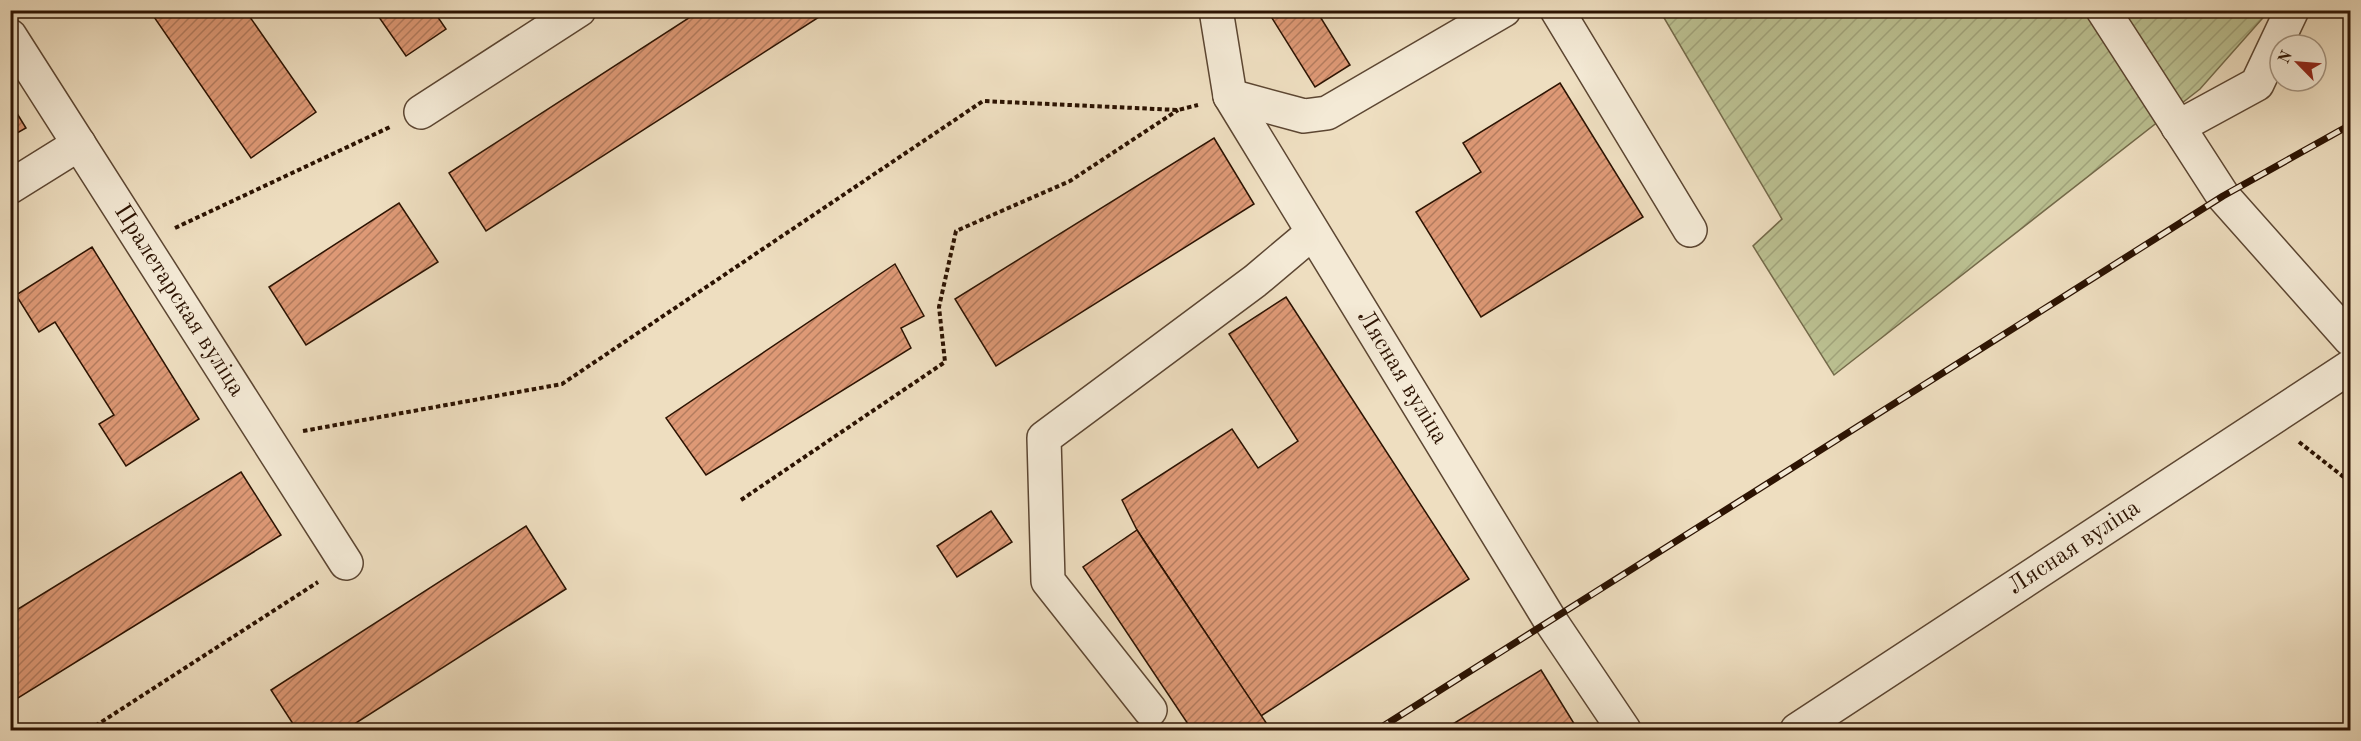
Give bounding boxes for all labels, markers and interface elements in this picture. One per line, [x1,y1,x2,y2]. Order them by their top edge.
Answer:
north arrow [2268,33,2328,93]
text: N [2276,48,2296,66]
street label: Пралетарская вуліца [109,201,249,401]
street label: Лясная вуліца [1352,306,1452,449]
street label: Лясная вуліца [2004,496,2145,600]

